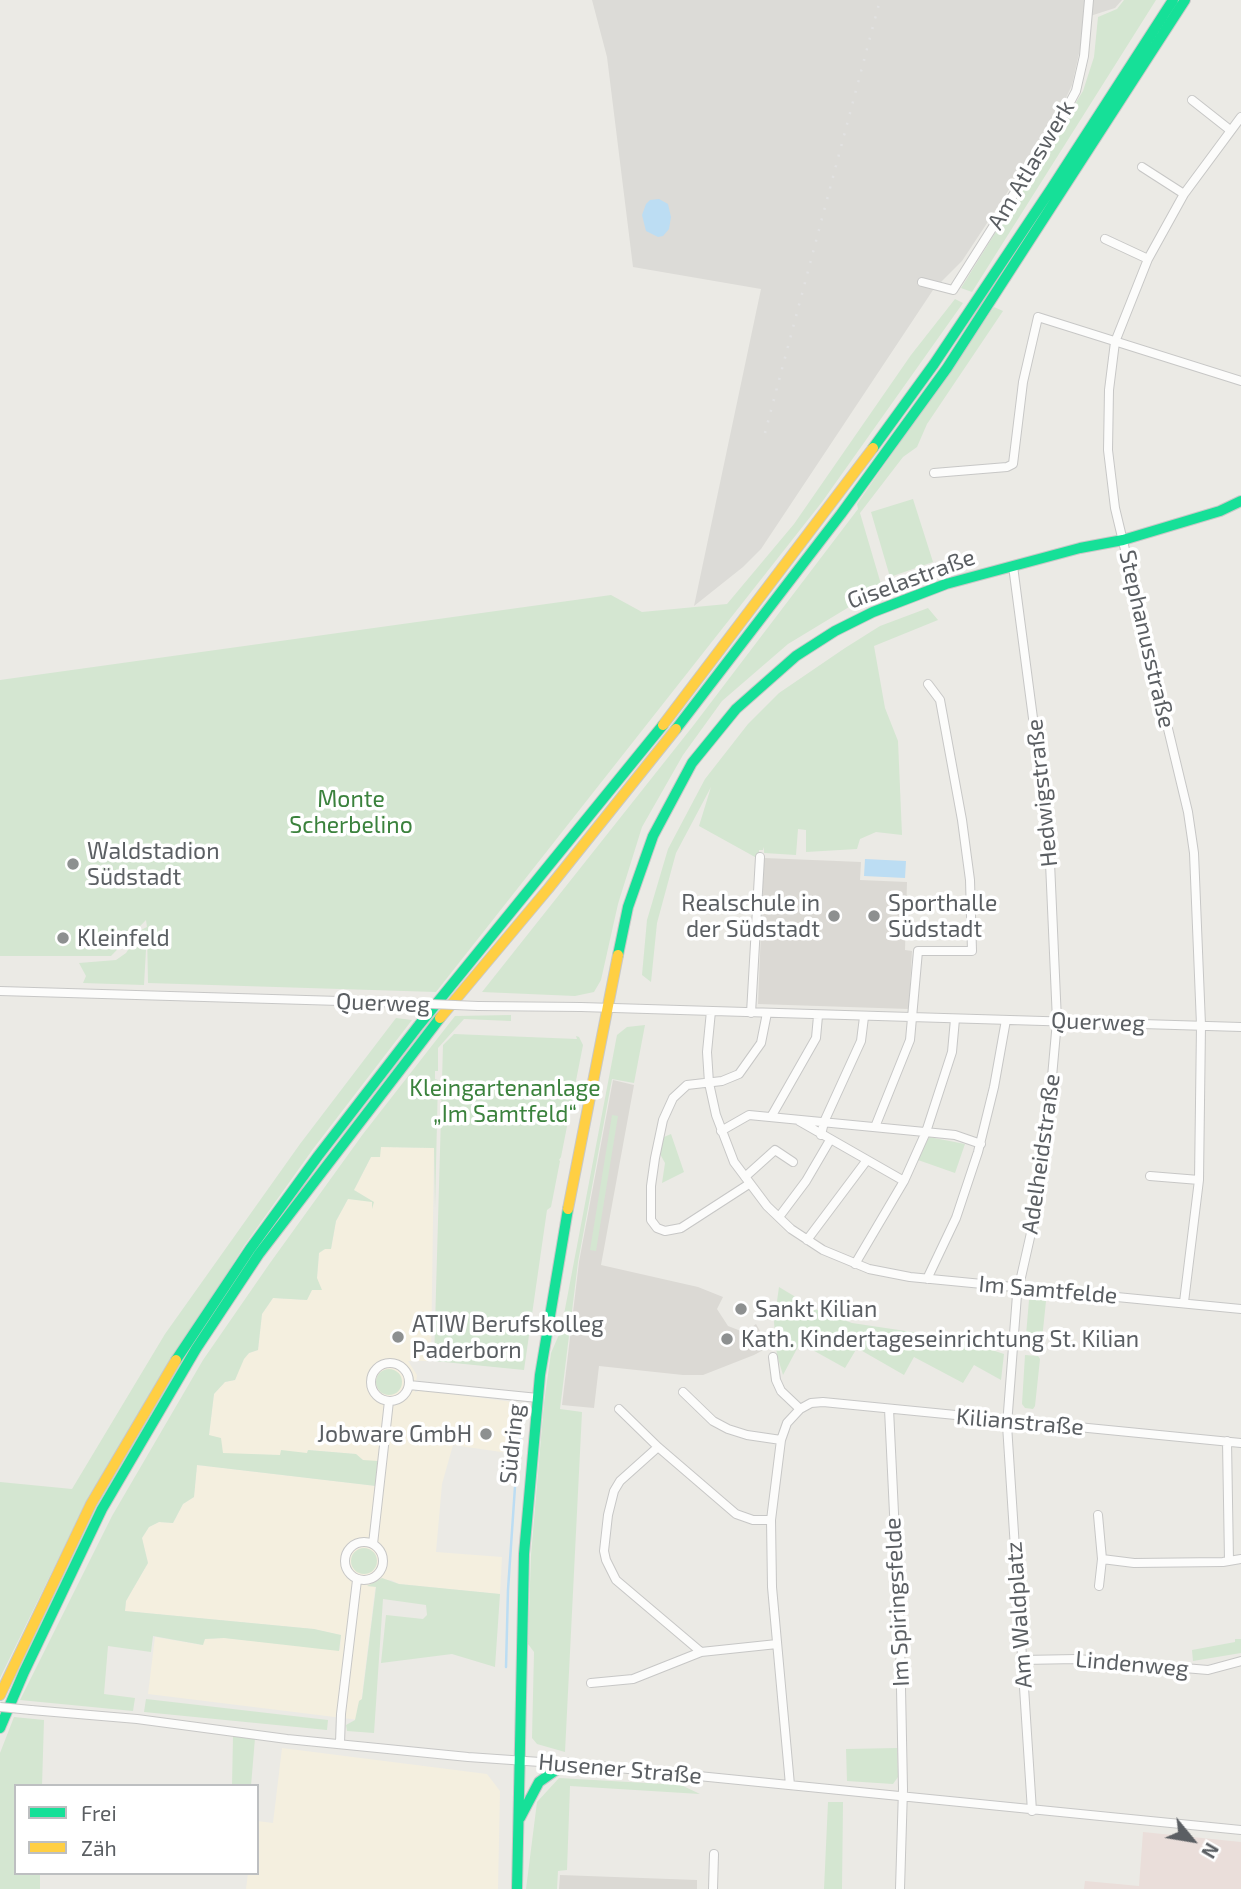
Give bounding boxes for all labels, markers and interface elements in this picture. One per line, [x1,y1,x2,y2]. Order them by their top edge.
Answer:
street label: Am Atlaswerk [982,95,1080,235]
street label: Giselastraße [843,543,979,615]
street label: Stephanusstraße [1113,547,1181,731]
street label: Hedwigstraße [1021,718,1063,868]
park label: Monte Scherbelino [289,785,413,839]
place label: Waldstadion Südstadt [87,837,220,891]
marker: Waldstadion Südstadt [65,856,81,872]
place label: Realschule in der Südstadt [681,889,820,943]
place label: Sporthalle Südstadt [888,889,997,943]
marker: Realschule in der Südstadt [826,908,842,924]
marker: Sporthalle Südstadt [866,908,882,924]
place label: Kleinfeld [77,924,170,952]
marker: Kleinfeld [55,930,71,946]
street label: Querweg [335,988,431,1018]
street label: Querweg [1050,1007,1146,1037]
street label: Adelheidstraße [1016,1072,1066,1236]
park label: Kleingartenanlage „Im Samtfeld“ [409,1074,601,1128]
street label: Im Samtfelde [978,1270,1118,1310]
place label: Sankt Kilian [755,1295,877,1323]
marker: Sankt Kilian [733,1301,749,1317]
place label: ATIW Berufskolleg Paderborn [412,1310,604,1364]
place label: Kath. Kindertageseinrichtung St. Kilian [741,1325,1139,1353]
marker: ATIW Berufskolleg Paderborn [390,1329,406,1345]
marker: Kath. Kindertageseinrichtung St. Kilian [719,1331,735,1347]
street label: Südring [494,1403,530,1485]
street label: Kilianstraße [955,1403,1085,1441]
place label: Jobware GmbH [317,1420,472,1448]
marker: Jobware GmbH [478,1426,494,1442]
street label: Im Spiringsfelde [879,1517,915,1687]
street label: Am Waldplatz [1000,1541,1038,1689]
street label: Lindenweg [1074,1645,1190,1683]
street label: Husener Straße [537,1748,703,1790]
legend [14,1784,259,1875]
text: Frei [81,1800,117,1825]
north arrow [1157,1805,1227,1875]
text: Zäh [81,1835,117,1860]
text: N [1197,1839,1224,1862]

